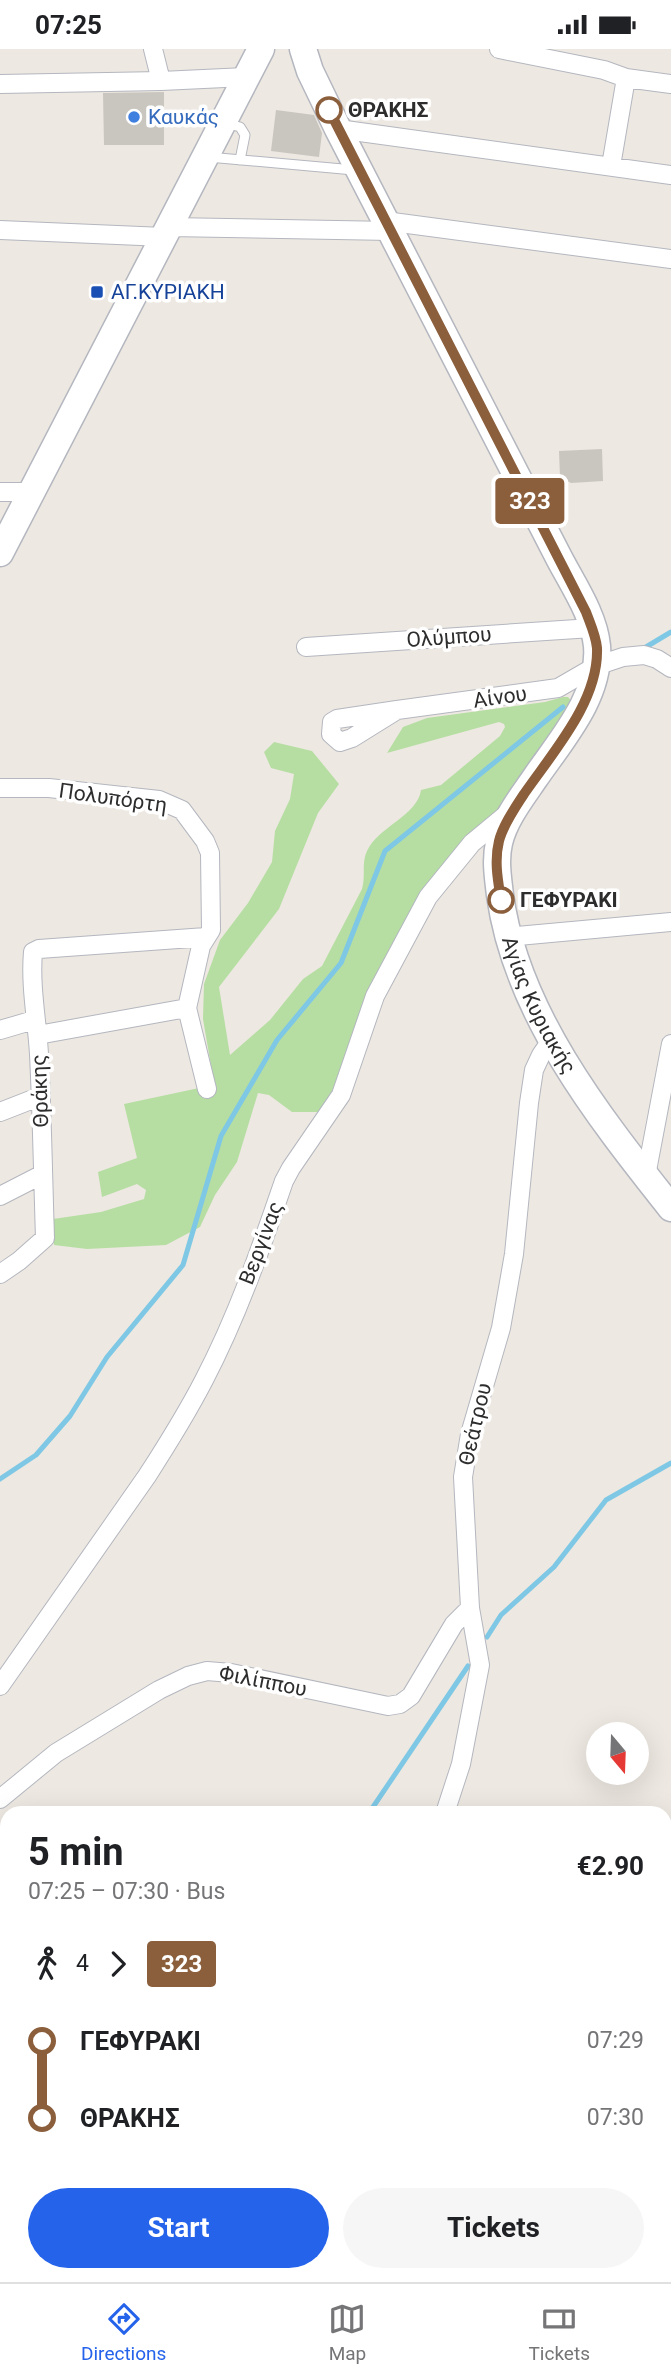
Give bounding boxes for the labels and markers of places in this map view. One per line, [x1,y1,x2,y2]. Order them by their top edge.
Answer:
marker: ΘΡΑΚΗΣ [316,97,342,123]
place label: ΘΡΑΚΗΣ [348,98,429,122]
place label: Καυκάς [148,105,219,129]
marker: Καυκάς [126,109,142,125]
place label: ΑΓ.ΚΥΡΙΑΚΗ [111,280,225,304]
marker: ΑΓ.ΚΥΡΙΑΚΗ [89,284,105,300]
marker: ΓΕΦΥΡΑΚΙ [488,887,514,913]
place label: ΓΕΦΥΡΑΚΙ [520,888,618,912]

